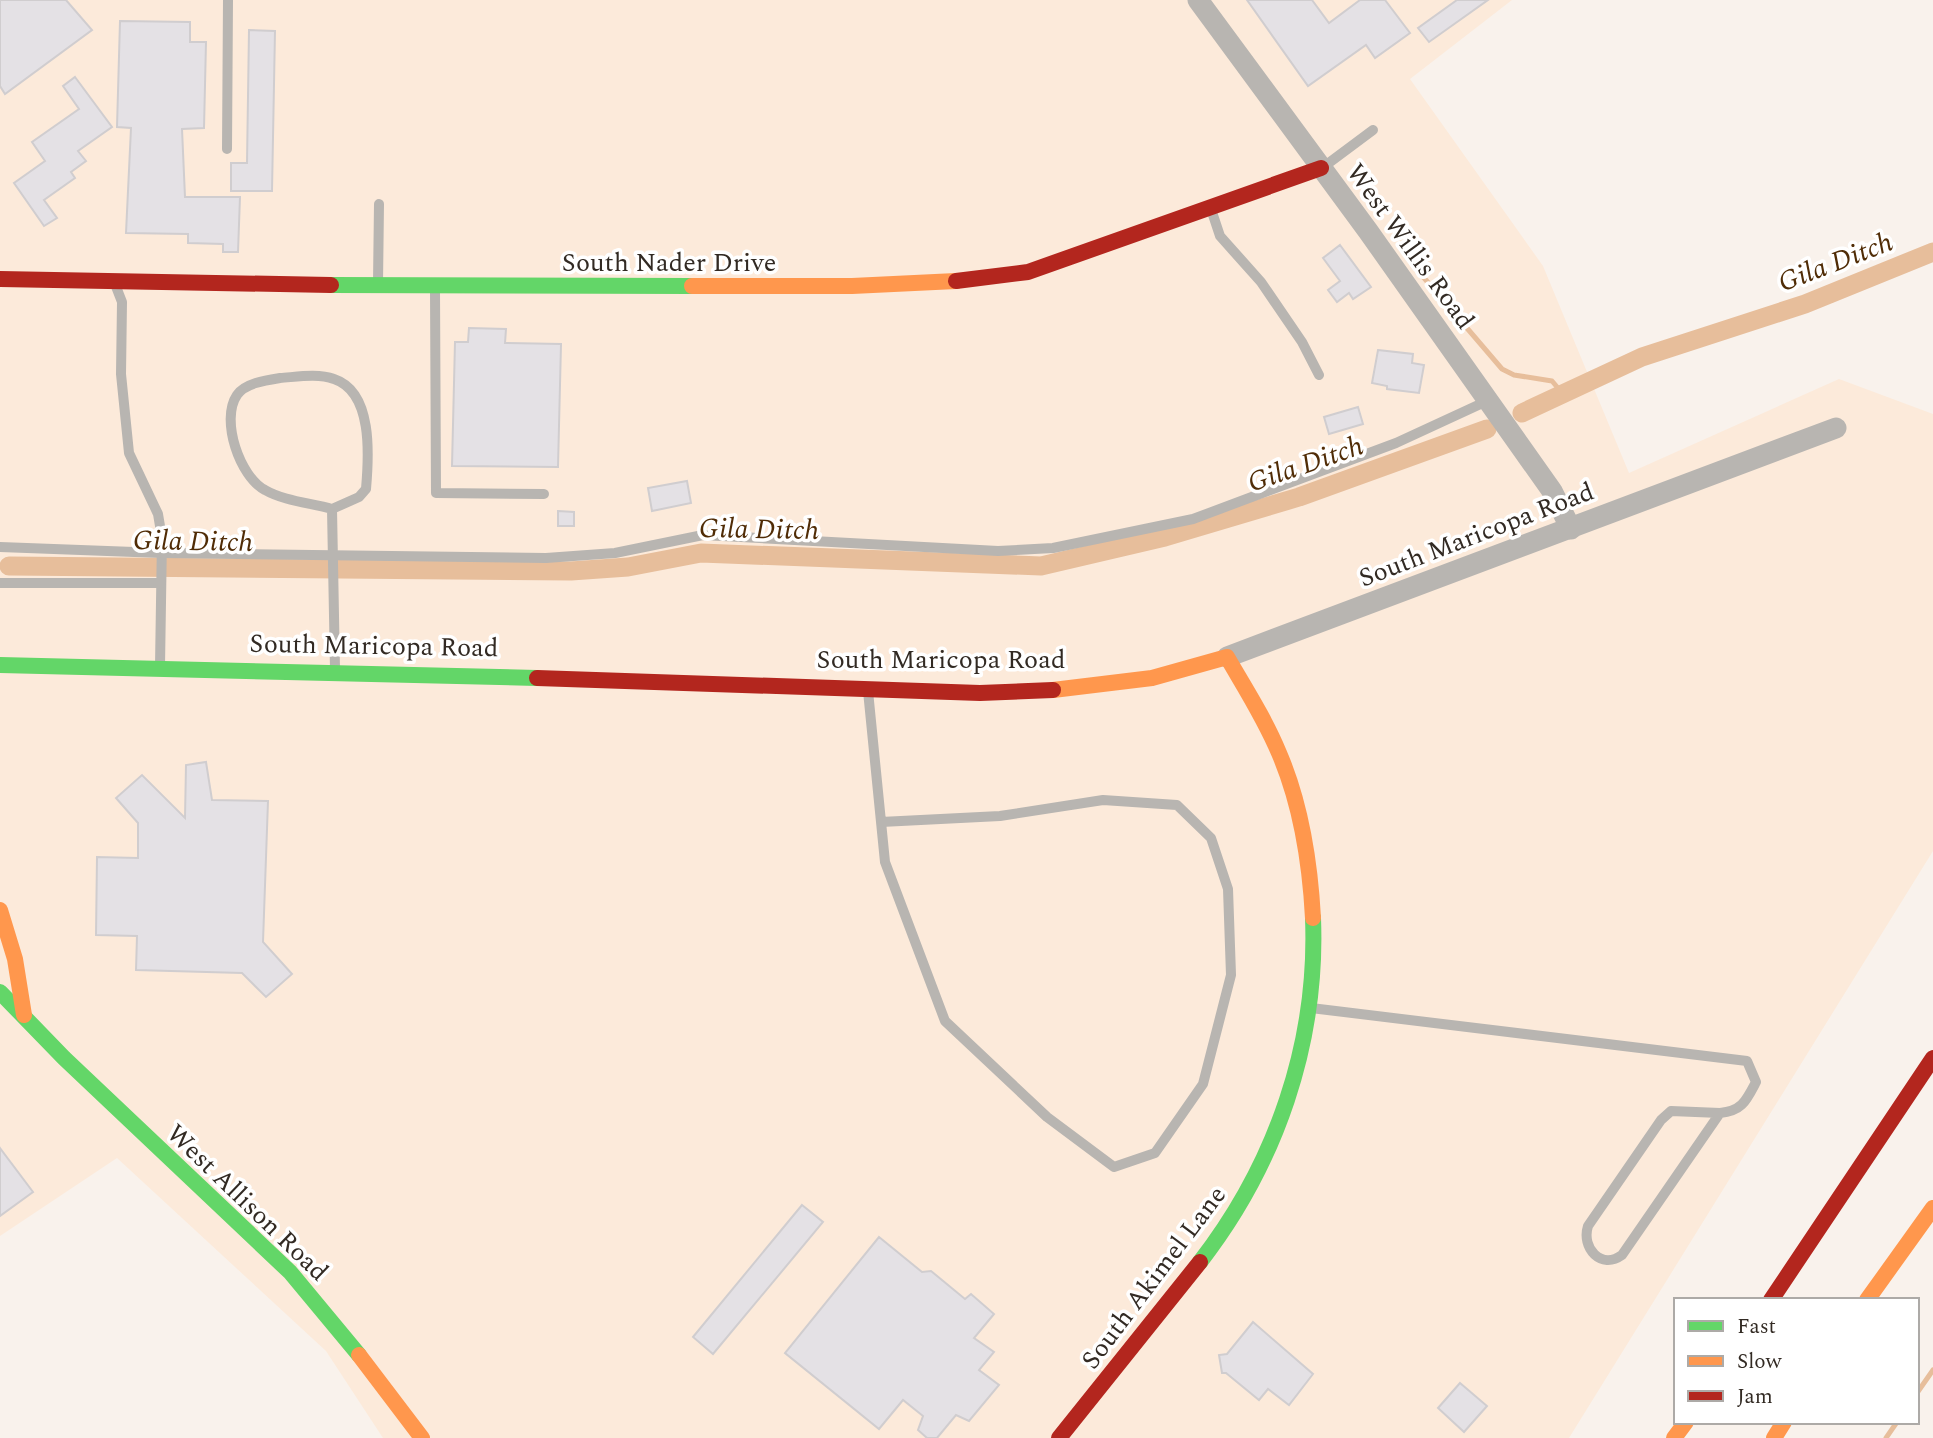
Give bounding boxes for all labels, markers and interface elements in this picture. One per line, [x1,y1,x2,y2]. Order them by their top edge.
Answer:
street label: West Willis Road [1336,155,1484,338]
water label: Gila Ditch [1772,221,1899,304]
street label: South Nader Drive [562,243,776,283]
water label: Gila Ditch [1242,425,1369,504]
street label: South Maricopa Road [1353,472,1600,598]
water label: Gila Ditch [699,507,819,552]
water label: Gila Ditch [133,519,253,564]
street label: South Maricopa Road [249,624,499,668]
street label: South Maricopa Road [816,640,1066,680]
street label: West Allison Road [157,1115,338,1291]
street label: South Akimel Lane [1071,1177,1236,1378]
legend [1674,1298,1919,1424]
text: Fast [1737,1311,1776,1343]
text: Slow [1737,1346,1783,1378]
text: Jam [1737,1381,1773,1413]

